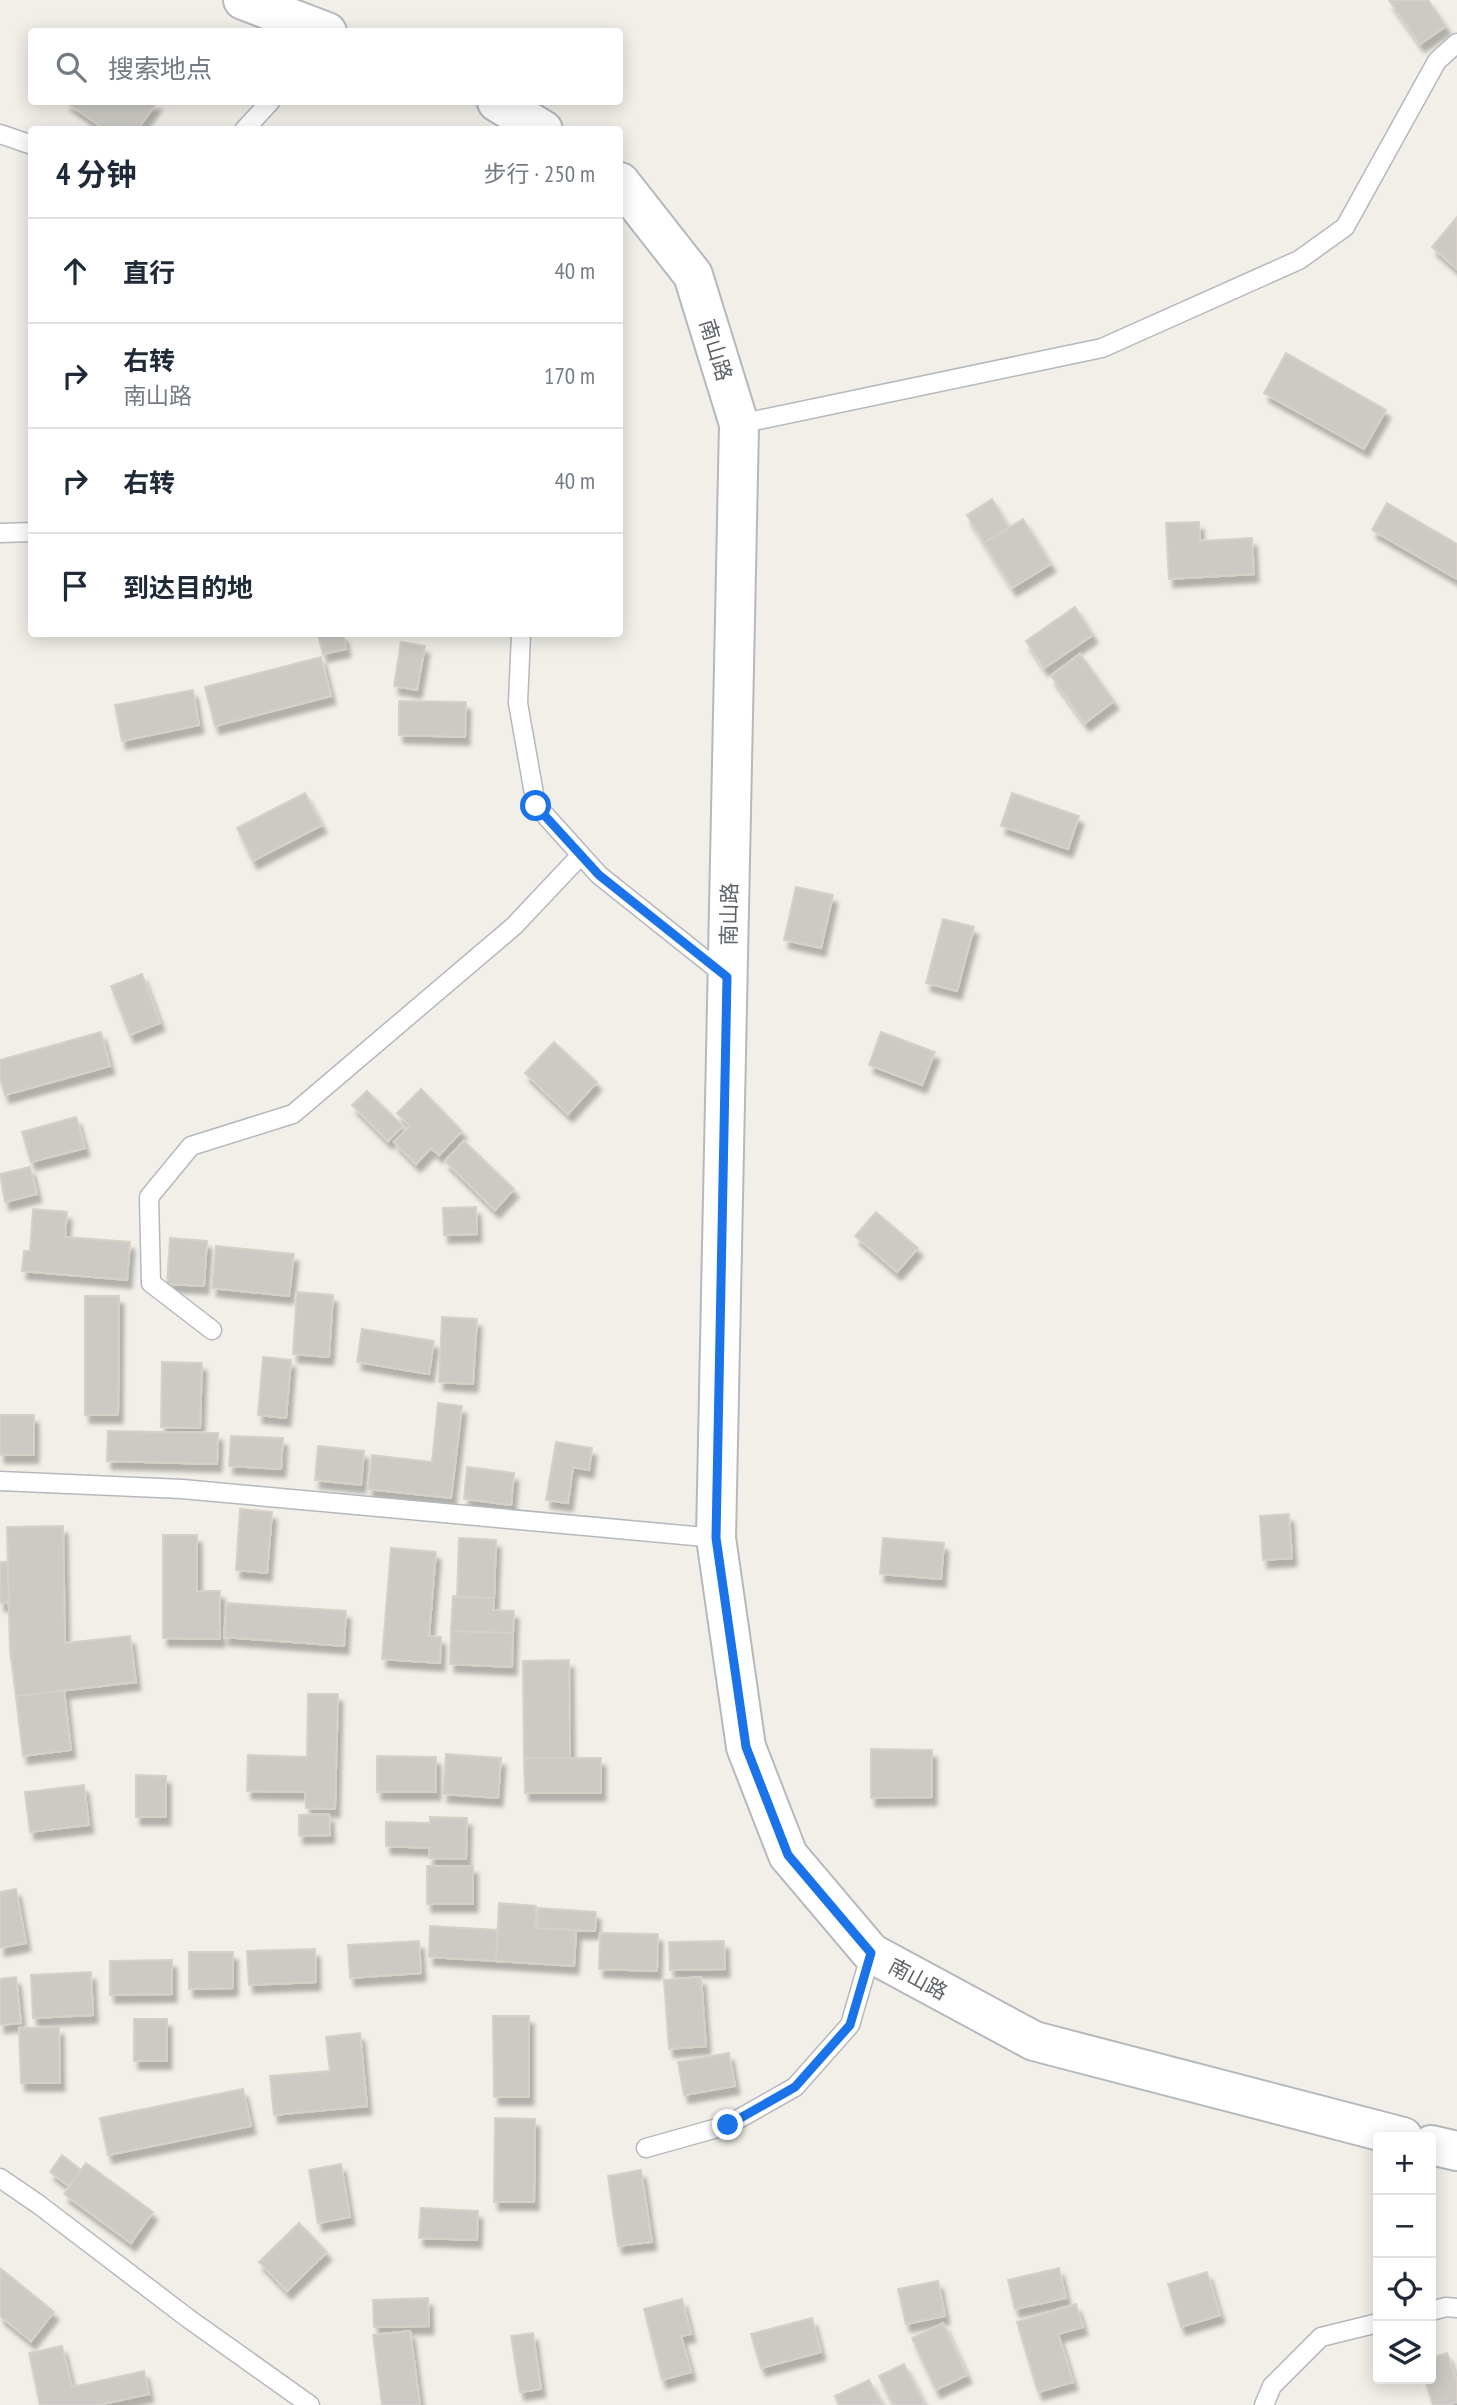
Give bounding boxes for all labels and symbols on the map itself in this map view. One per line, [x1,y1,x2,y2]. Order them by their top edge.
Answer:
street label: 南山路 [694,316,738,384]
route start [520,790,551,821]
street label: 南山路 [715,882,743,946]
street label: 南山路 [884,1952,952,2006]
route end [712,2109,743,2140]

